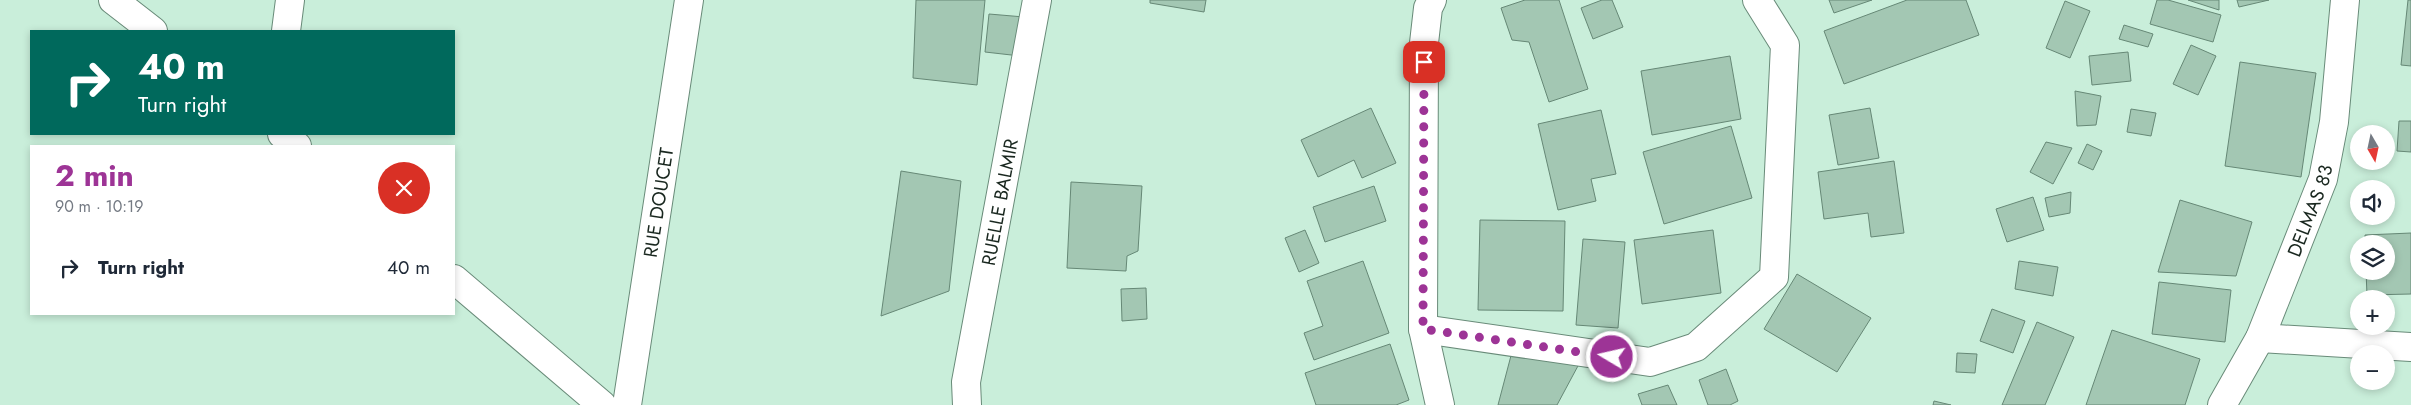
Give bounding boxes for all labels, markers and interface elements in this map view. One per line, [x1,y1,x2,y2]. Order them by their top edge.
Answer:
pin [1403,41,1445,83]
text: 40 m [138,42,225,92]
icon: arrive [1410,48,1438,76]
icon: right [55,50,120,115]
text: Turn right [138,88,226,120]
north arrow [2350,125,2395,170]
map controls [2350,125,2395,390]
street label: RUELLE BALMIR [974,136,1025,268]
street label: RUE DOUCET [636,145,680,259]
text: 2 min [55,154,134,197]
button: close [378,162,430,214]
street label: DELMAS 83 [2280,162,2339,261]
button: sound [2350,180,2395,225]
text: 90 m · 10:19 [55,195,144,218]
button: layers [2350,235,2395,280]
icon: right [55,254,83,282]
text: Turn right [98,254,184,281]
text: 40 m [387,254,430,281]
button: + [2350,290,2395,335]
position arrow [1585,330,1637,382]
button: − [2350,345,2395,390]

